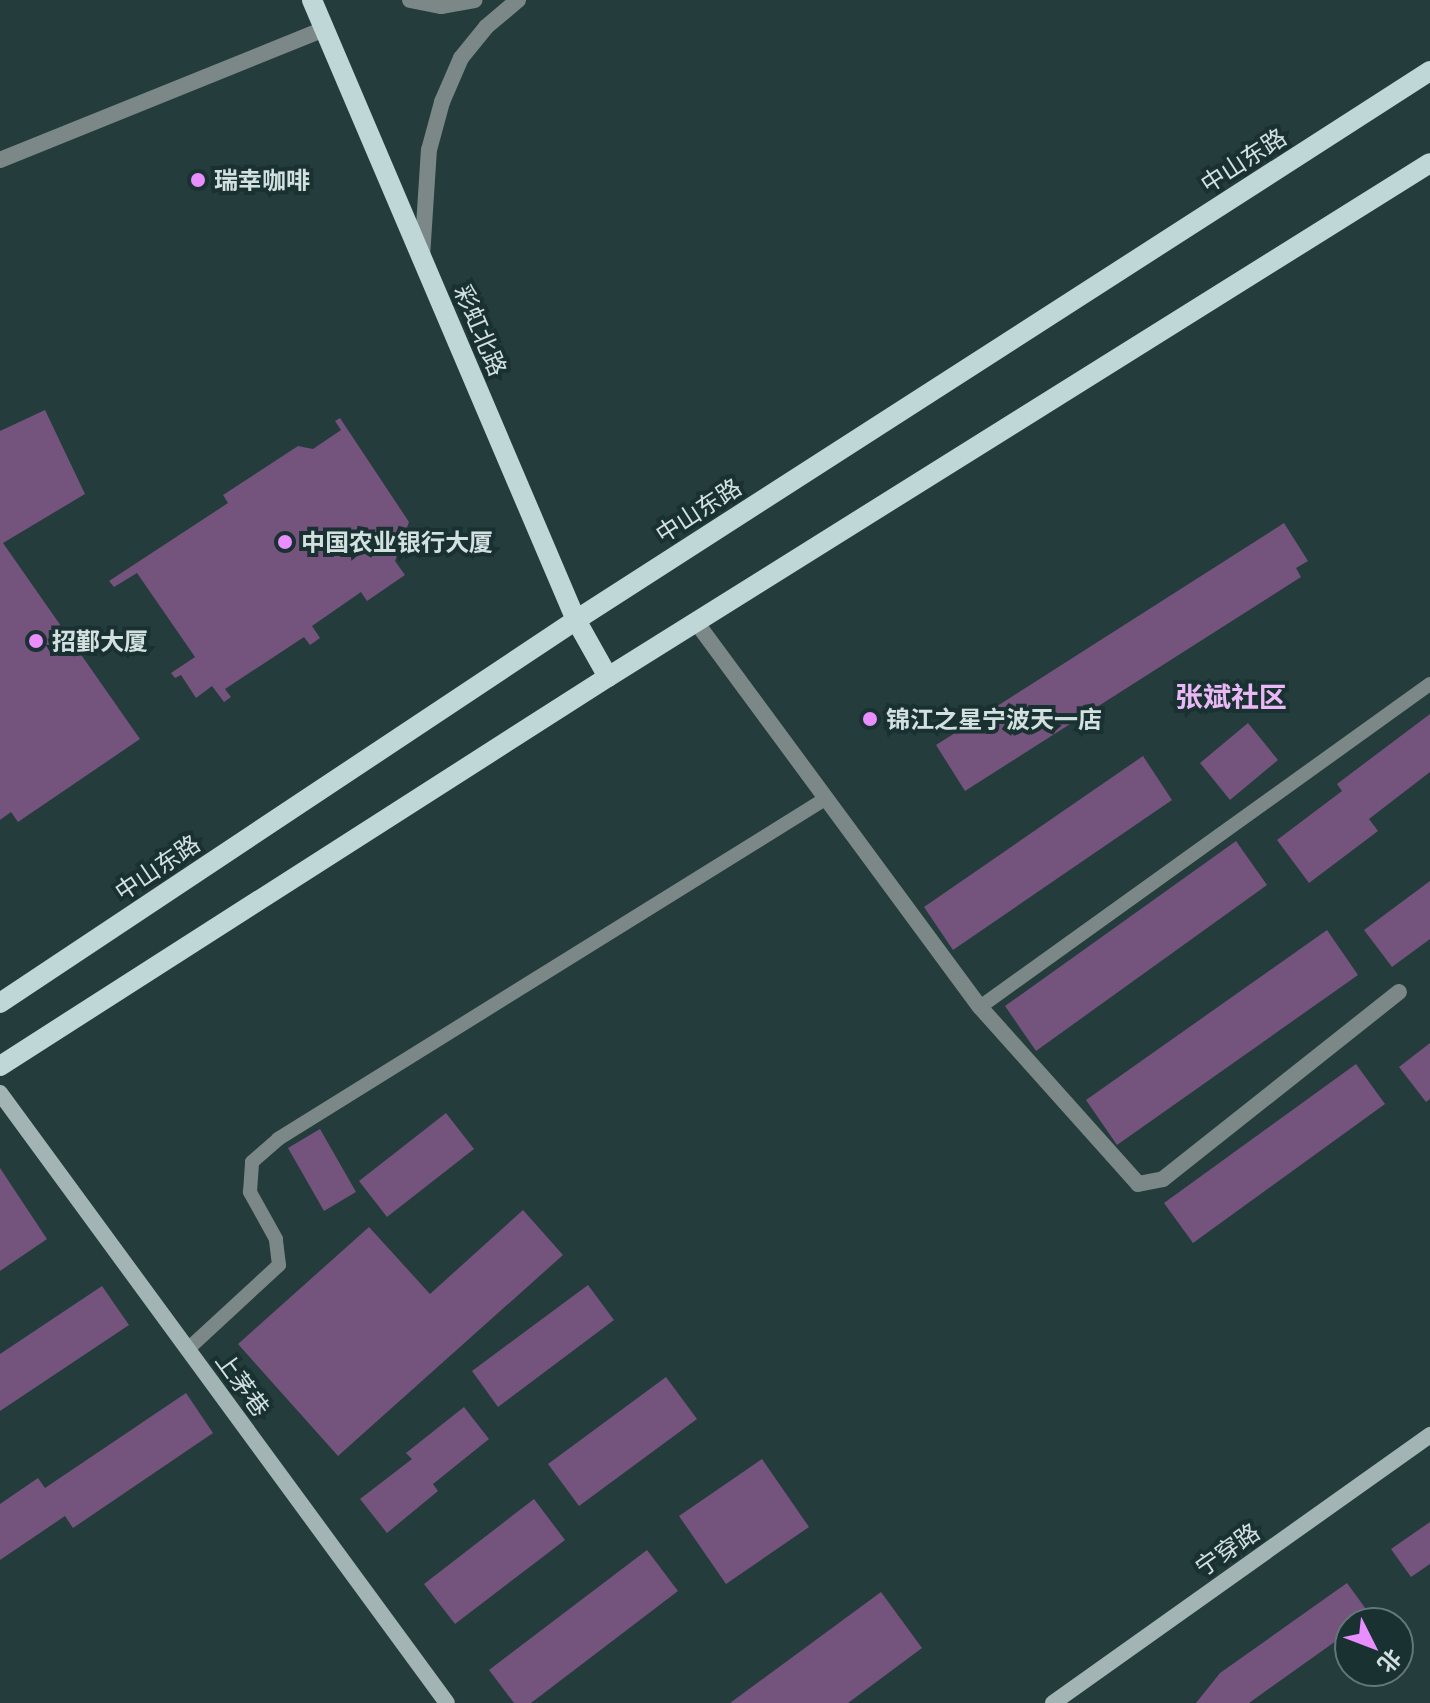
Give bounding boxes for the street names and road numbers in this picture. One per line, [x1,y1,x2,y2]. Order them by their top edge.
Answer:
street label: 中山东路 [1195,122,1291,198]
street label: 彩虹北路 [449,280,513,380]
street label: 中山东路 [650,472,746,548]
street label: 中山东路 [109,828,205,906]
street label: 上茅巷 [210,1346,276,1422]
street label: 宁穿路 [1189,1517,1265,1581]

